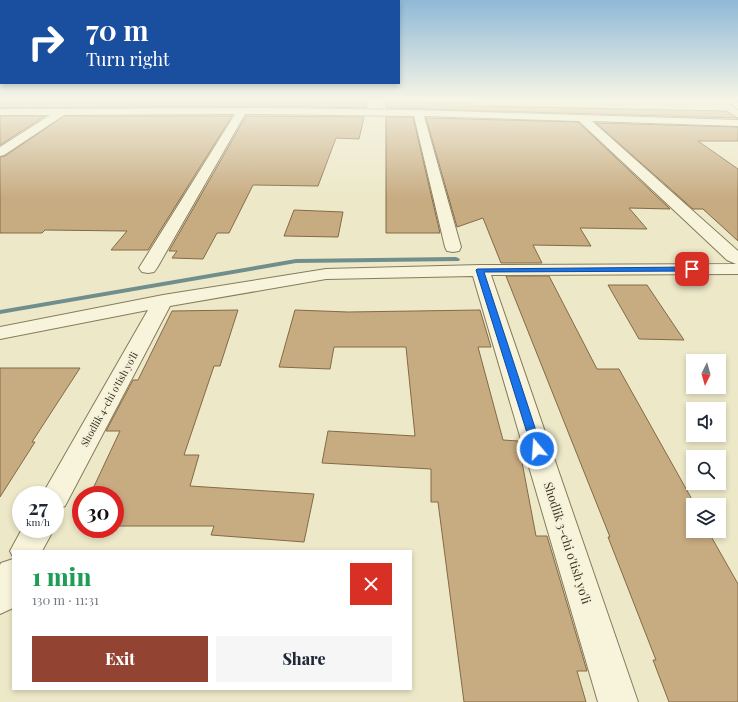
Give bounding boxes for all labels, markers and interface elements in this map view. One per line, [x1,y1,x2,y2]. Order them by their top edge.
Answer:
text: 70 m [86,11,149,48]
icon: right [20,16,72,68]
text: Turn right [86,47,169,71]
pin [675,252,709,286]
icon: arrive [681,258,703,280]
street label: Shodlik 4-chi o'tish yo'li [77,349,141,449]
north arrow [686,354,726,394]
map controls [686,354,726,538]
button: sound [686,402,726,442]
position arrow [516,428,558,470]
button: search [686,450,726,490]
street label: Shodlik 3-chi o'tish yo'li [541,480,595,606]
speed limit sign: 30 [72,486,124,538]
text: 27 [28,493,48,520]
button: layers [686,498,726,538]
text: km/h [26,515,50,529]
text: 1 min [32,560,91,592]
button: close [350,563,392,605]
text: 130 m · 11:31 [32,591,99,608]
button: Exit [32,636,208,682]
button: Share [216,636,392,682]

